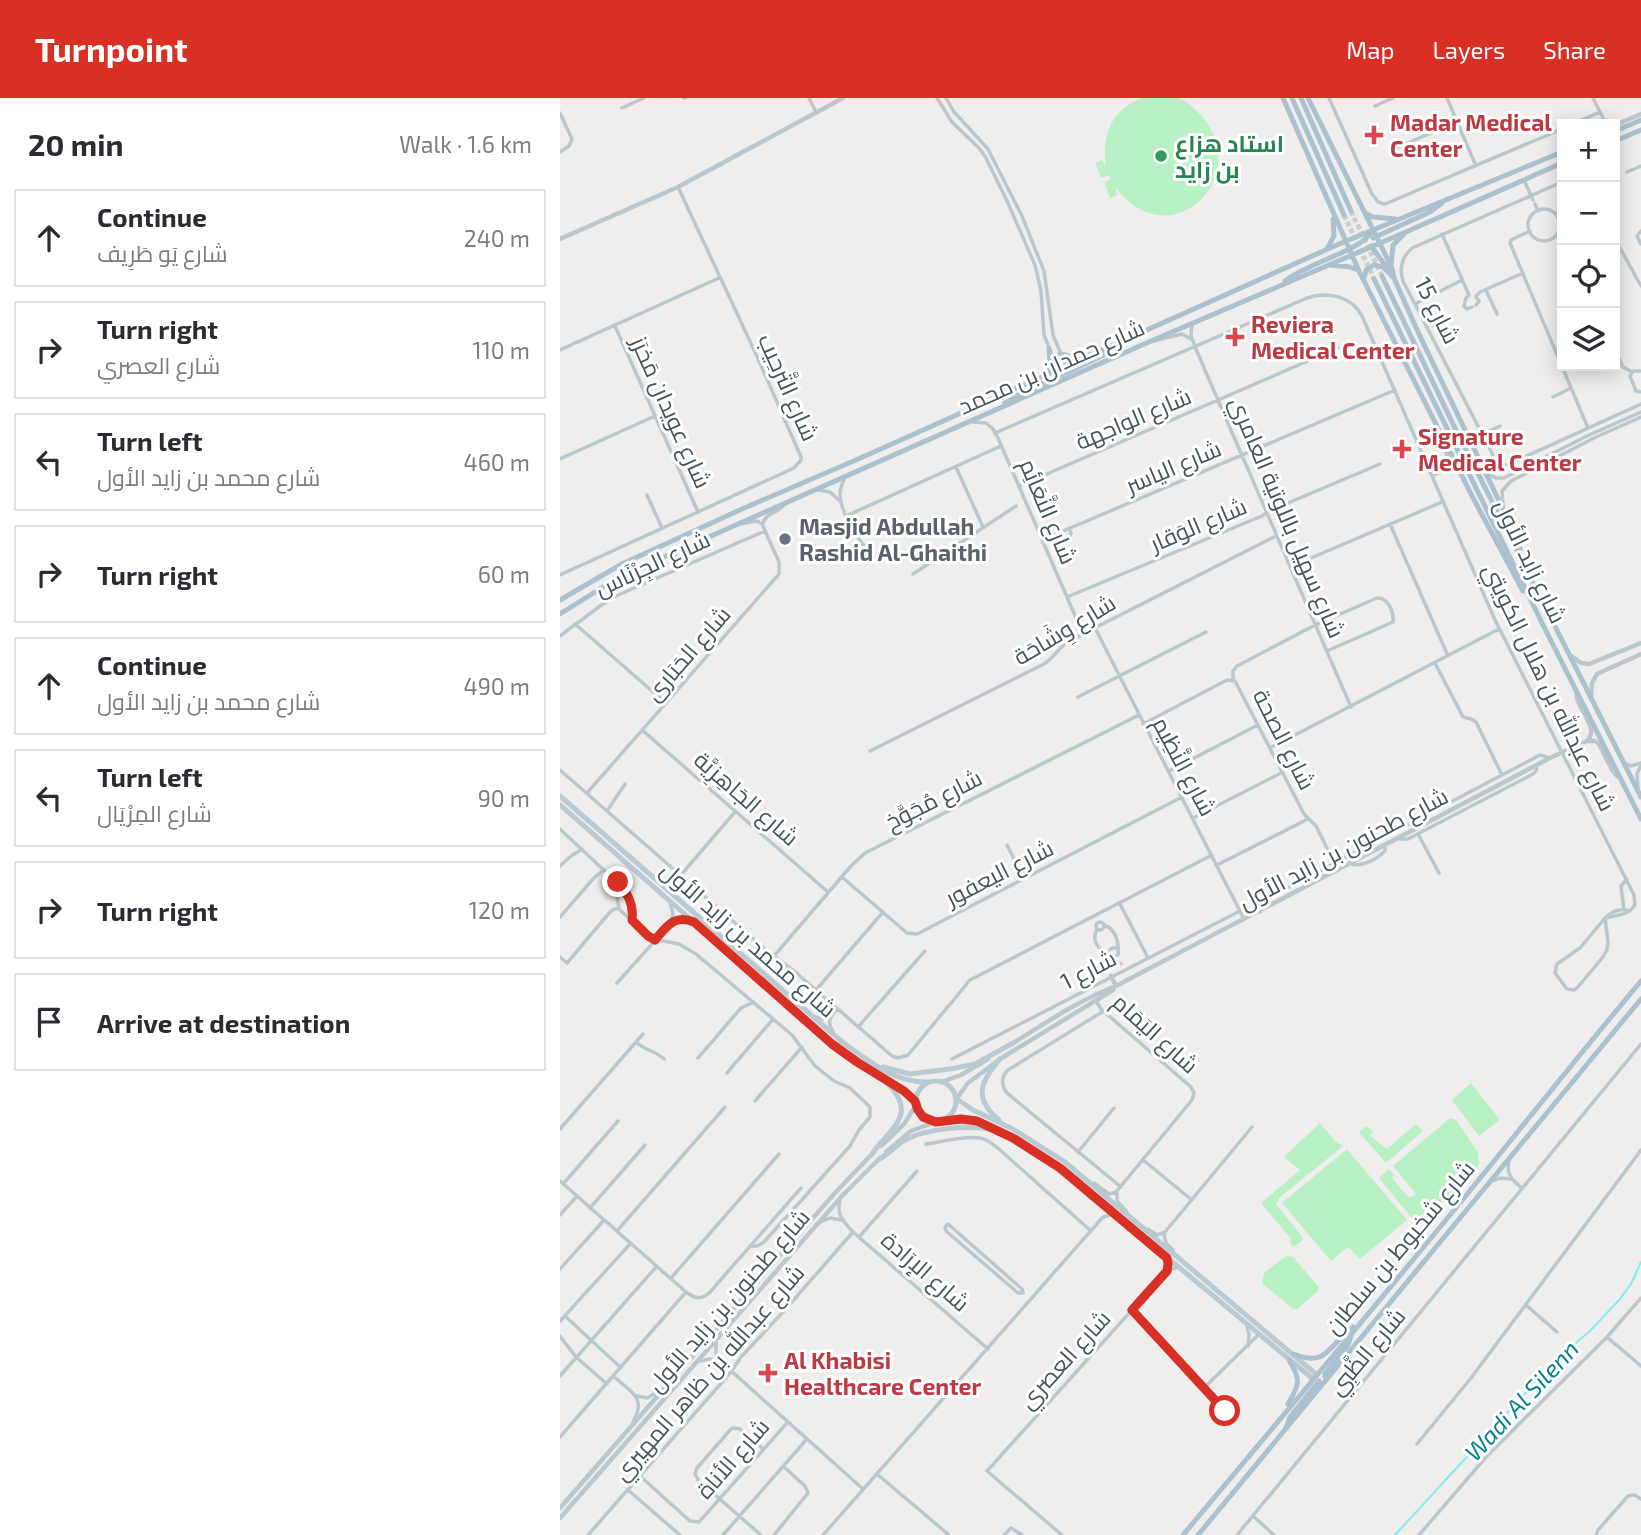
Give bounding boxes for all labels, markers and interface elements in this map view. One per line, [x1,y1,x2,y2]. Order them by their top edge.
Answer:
text: Turnpoint [35,29,188,69]
text: Map [1346,35,1394,64]
text: Layers [1432,35,1505,64]
text: Share [1543,35,1606,64]
place label: Madar Medical Center [1390,108,1552,162]
map controls [1557,119,1620,371]
button: + [1557,119,1620,182]
marker: Madar Medical Center [1364,125,1384,145]
text: 20 min [28,126,124,162]
place label: استاد هزاع بن زايد [1175,129,1284,184]
text: Walk · 1.6 km [399,130,532,158]
marker: استاد هزاع بن زايد [1153,148,1169,164]
button: − [1557,182,1620,245]
text: Continue [97,201,207,232]
icon: ahead [30,219,68,257]
text: 240 m [464,224,530,252]
text: شارع يَو طَرِيف [97,239,227,267]
button: locate [1557,245,1620,308]
street label: شارع 15 [1407,272,1467,349]
button: layers [1557,308,1620,371]
place label: Reviera Medical Center [1251,310,1415,364]
street label: شارع حمدان بن محمد [954,312,1150,422]
text: Turn right [97,313,218,344]
marker: Reviera Medical Center [1225,327,1245,347]
street label: شارع التَّرحِيب [750,329,825,446]
street label: شارع عويدان مَخرَز [622,330,718,493]
icon: right [30,331,68,369]
text: 110 m [473,336,530,364]
text: شارع العصري [97,351,220,379]
street label: شارع الواجهة [1071,381,1196,458]
street label: شارع سهيل باللوتية العامري [1220,392,1351,644]
place label: Signature Medical Center [1418,422,1582,476]
text: Turn left [97,425,203,456]
street label: شارع الياسر [1119,433,1226,502]
marker: Signature Medical Center [1392,439,1412,459]
icon: left [30,443,68,481]
text: 460 m [464,448,530,476]
street label: شارع النَّعَائِم [1012,454,1084,569]
text: شارع محمد بن زايد الأول [97,463,320,491]
street label: شارع الوَقار [1144,491,1252,560]
street label: شارع زايد الأول [1486,494,1573,629]
place label: Masjid Abdullah Rashid Al-Ghaithi [799,512,987,566]
street label: شارع الجِرْنَاس [590,524,715,605]
marker: Masjid Abdullah Rashid Al-Ghaithi [777,531,793,547]
icon: right [30,555,68,593]
text: Turn right [97,559,218,590]
street label: شارع عبدالله بن هلال الكويتي [1473,559,1622,818]
text: 60 m [478,560,530,588]
street label: شارع وِشَاحَة [1008,588,1122,674]
street label: شارع الحَبَارى [638,600,738,708]
text: Continue [97,649,207,680]
icon: ahead [30,667,68,705]
text: 490 m [464,672,530,700]
street label: شارع الصحة [1245,684,1322,795]
text: شارع محمد بن زايد الأول [97,687,320,715]
street label: شارع النَّظِيم [1145,712,1223,822]
street label: شارع الجَاهِزِيَّة [687,745,805,853]
text: Turn left [97,761,203,792]
street label: شارع مُجَوَّخ [880,763,987,838]
icon: left [30,779,68,817]
street label: شارع طحنون بن زايد الأول [1233,781,1454,918]
text: 90 m [478,784,530,812]
text: شارع المِرْيَال [97,799,212,827]
street label: شارع اليعفور [938,833,1059,915]
street label: شارع محمد بن زايد الأول [654,855,842,1025]
route end [602,866,633,897]
icon: right [30,891,68,929]
text: Turn right [97,895,218,926]
text: 120 m [469,896,530,924]
street label: شارع 1 [1055,943,1122,998]
street label: شارع اليَمَام [1105,987,1205,1081]
icon: arrive [30,1003,68,1041]
text: Arrive at destination [97,1007,350,1038]
street label: شارع شخبوط بن سلطان [1318,1154,1482,1341]
street label: شارع طحنون بن زايد الأول [641,1203,817,1399]
street label: شارع الإرَادة [874,1225,976,1319]
street label: شارع عبدالله بن ظاهر المهيري [607,1258,813,1489]
street label: شارع الظَّبِي [1322,1302,1414,1403]
street label: شارع العصري [1012,1304,1119,1417]
water label: Wadi Al Silenn [1458,1334,1584,1466]
place label: Al Khabisi Healthcare Center [784,1346,982,1400]
marker: Al Khabisi Healthcare Center [758,1363,778,1383]
route start [1209,1395,1240,1426]
street label: شارع الأناة [690,1412,777,1506]

